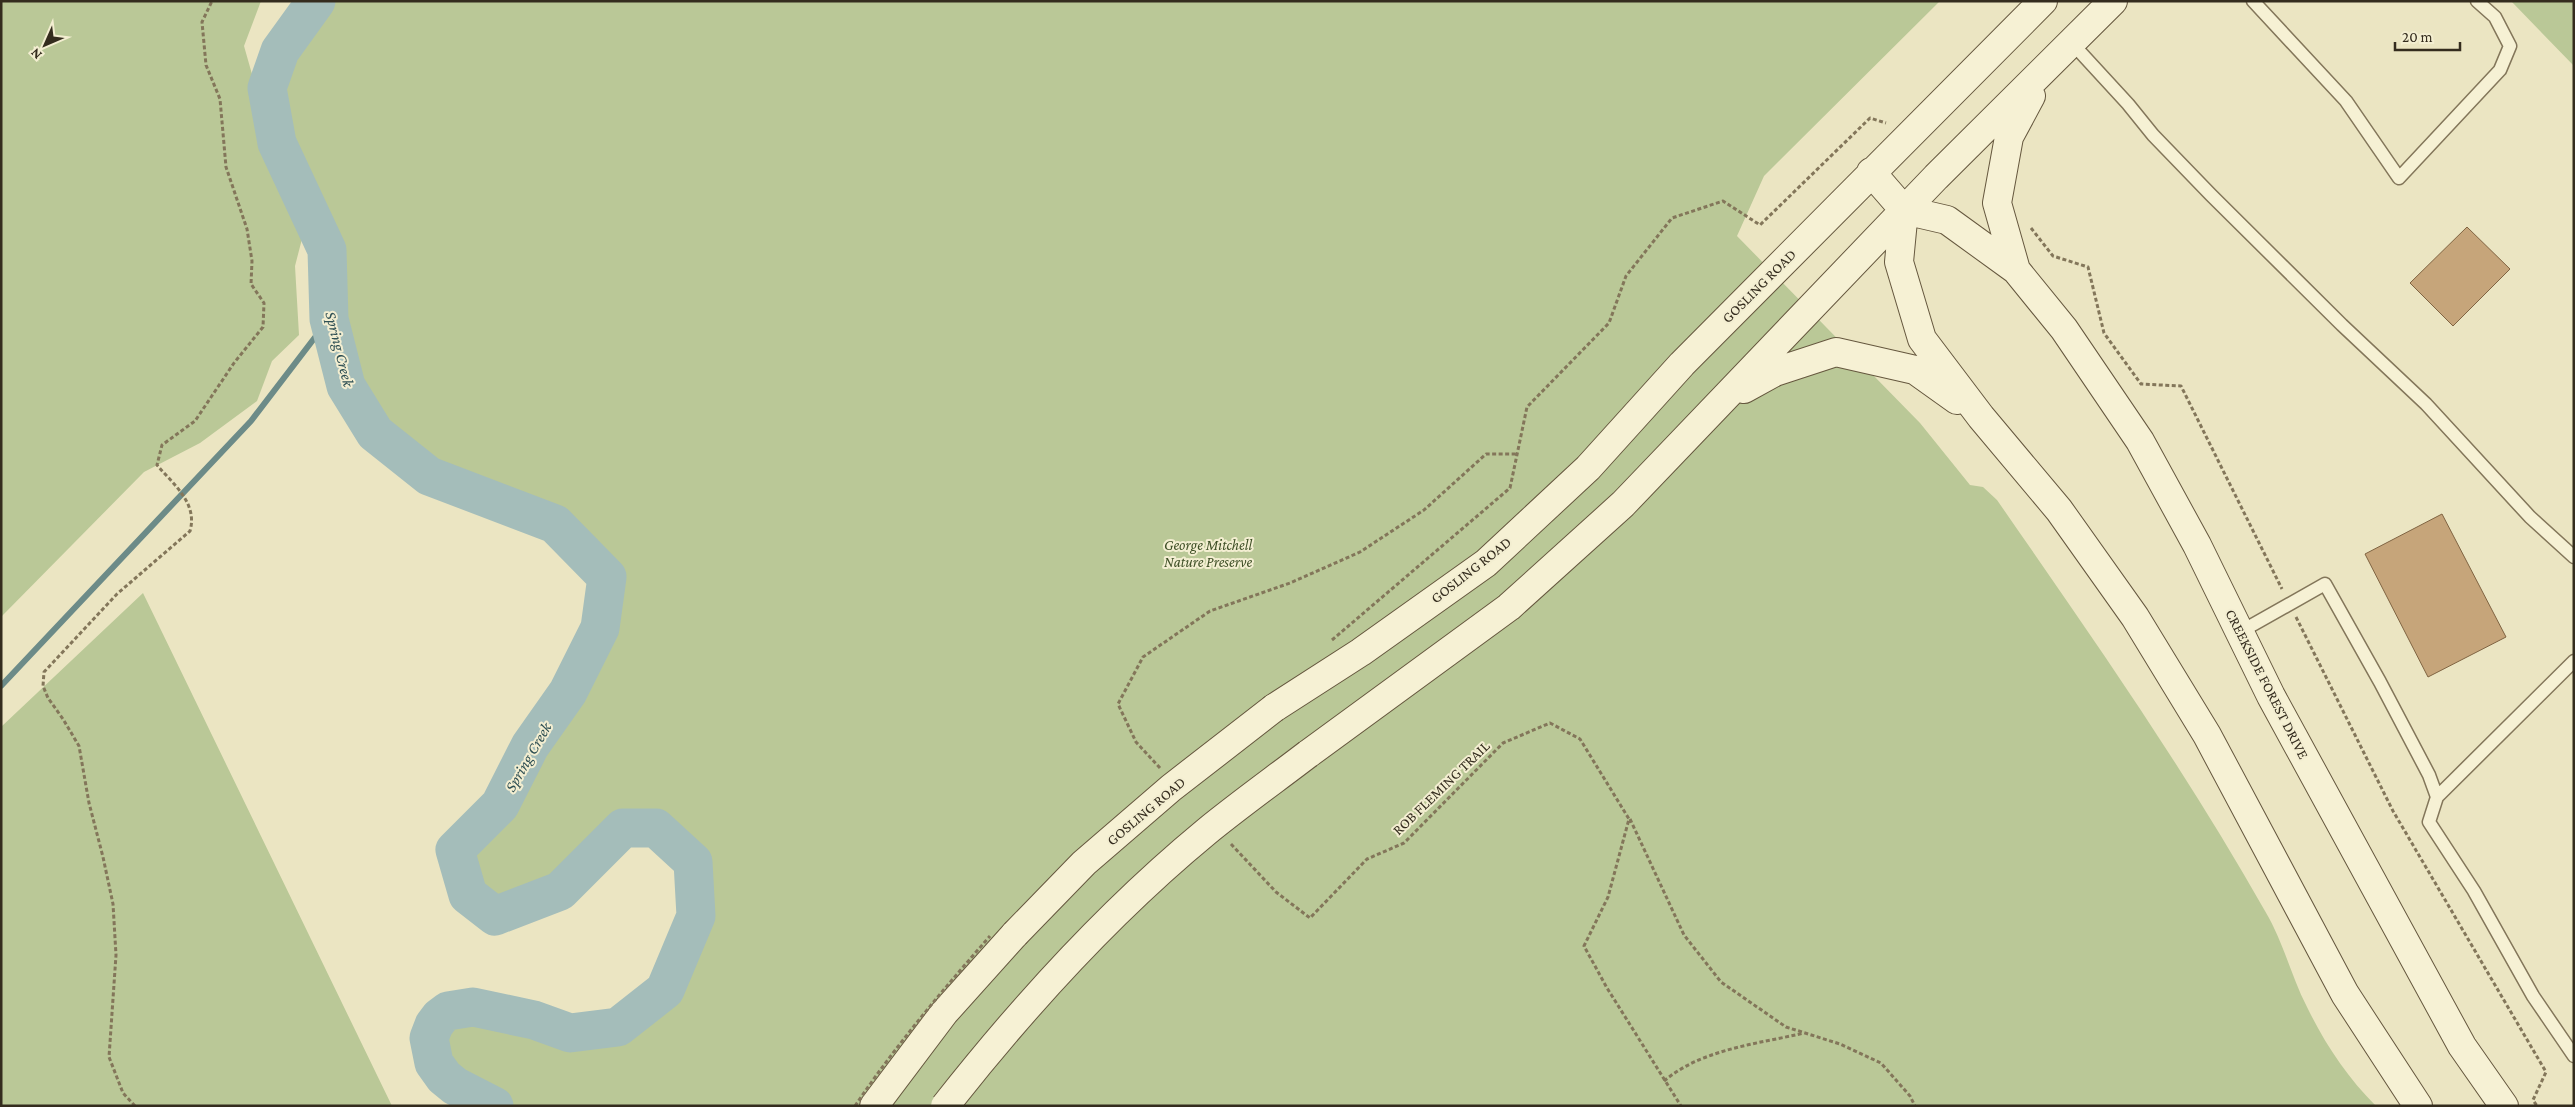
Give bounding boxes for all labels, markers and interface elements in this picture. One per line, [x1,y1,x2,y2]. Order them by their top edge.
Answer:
north arrow [20,20,70,70]
scale bar [2395,20,2460,52]
text: 20 m [2402,29,2433,45]
text: N [26,45,45,63]
street label: GOSLING ROAD [1719,246,1799,326]
water label: Spring Creek [321,310,358,390]
street label: GOSLING ROAD [1428,534,1514,606]
park label: George Mitchell Nature Preserve [1164,537,1252,570]
street label: CREEKSIDE FOREST DRIVE [2222,607,2312,761]
water label: Spring Creek [501,719,556,795]
street label: ROB FLEMING TRAIL [1389,737,1493,838]
street label: GOSLING ROAD [1104,774,1188,848]

